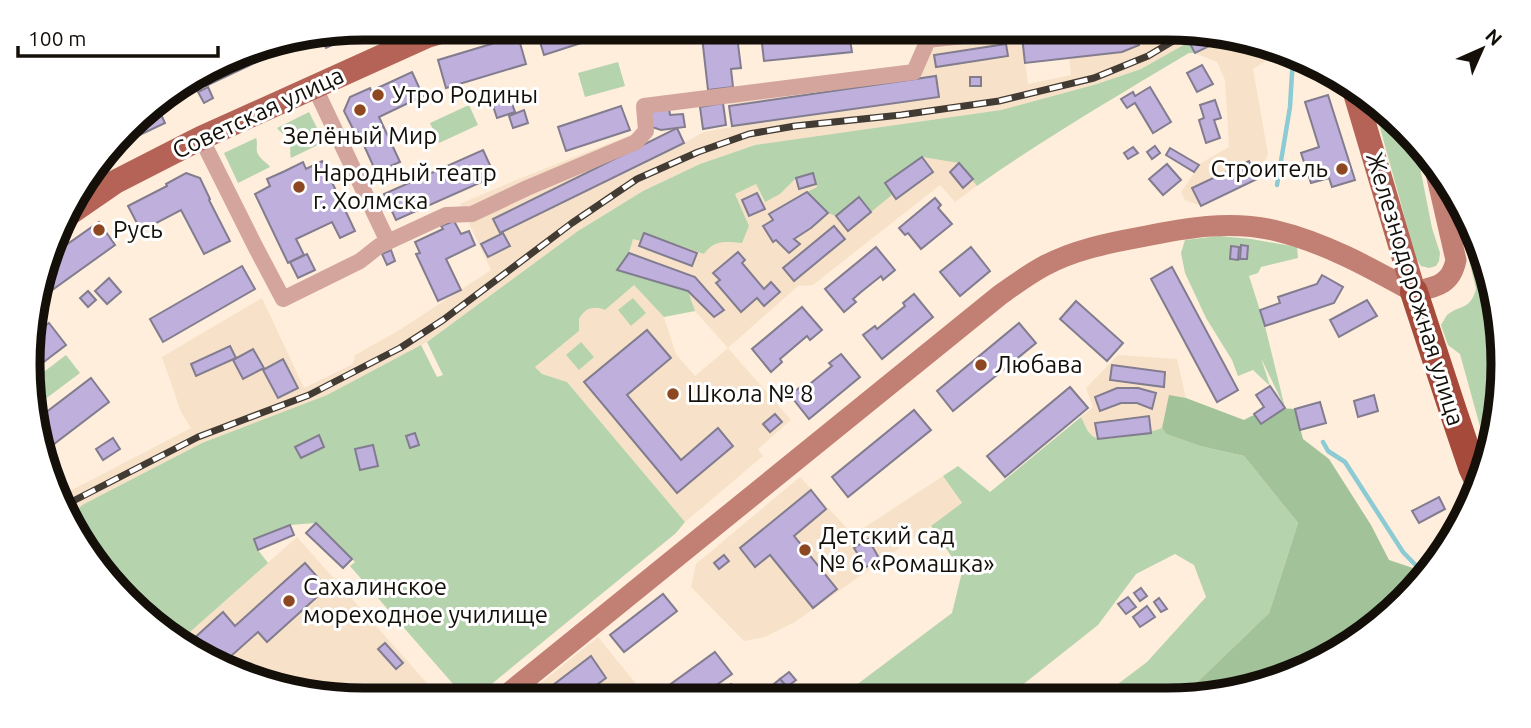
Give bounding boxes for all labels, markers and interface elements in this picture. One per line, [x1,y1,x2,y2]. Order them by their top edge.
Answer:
scale bar [18,14,217,58]
north arrow [1447,14,1517,84]
text: N [1481,24,1507,50]
text: 100 m [28,26,86,50]
street label: Советская улица [168,61,348,164]
place label: Утро Родины [392,81,538,108]
marker: Утро Родины [370,87,386,103]
marker: Зелёный Мир [352,102,368,118]
place label: Зелёный Мир [283,122,437,149]
street label: Железнодорожная улица [1361,149,1470,429]
place label: Строитель [1210,155,1328,182]
place label: Народный театр г. Холмска [313,159,497,214]
marker: Строитель [1334,161,1350,177]
marker: Народный театр г. Холмска [291,179,307,195]
place label: Русь [113,216,163,243]
marker: Русь [91,222,107,238]
place label: Любава [995,351,1083,378]
marker: Любава [973,357,989,373]
place label: Школа № 8 [687,380,814,407]
marker: Школа № 8 [665,386,681,402]
place label: Детский сад № 6 «Ромашка» [819,522,995,577]
marker: Детский сад № 6 «Ромашка» [797,542,813,558]
place label: Сахалинское мореходное училище [303,573,548,628]
marker: Сахалинское мореходное училище [281,593,297,609]

